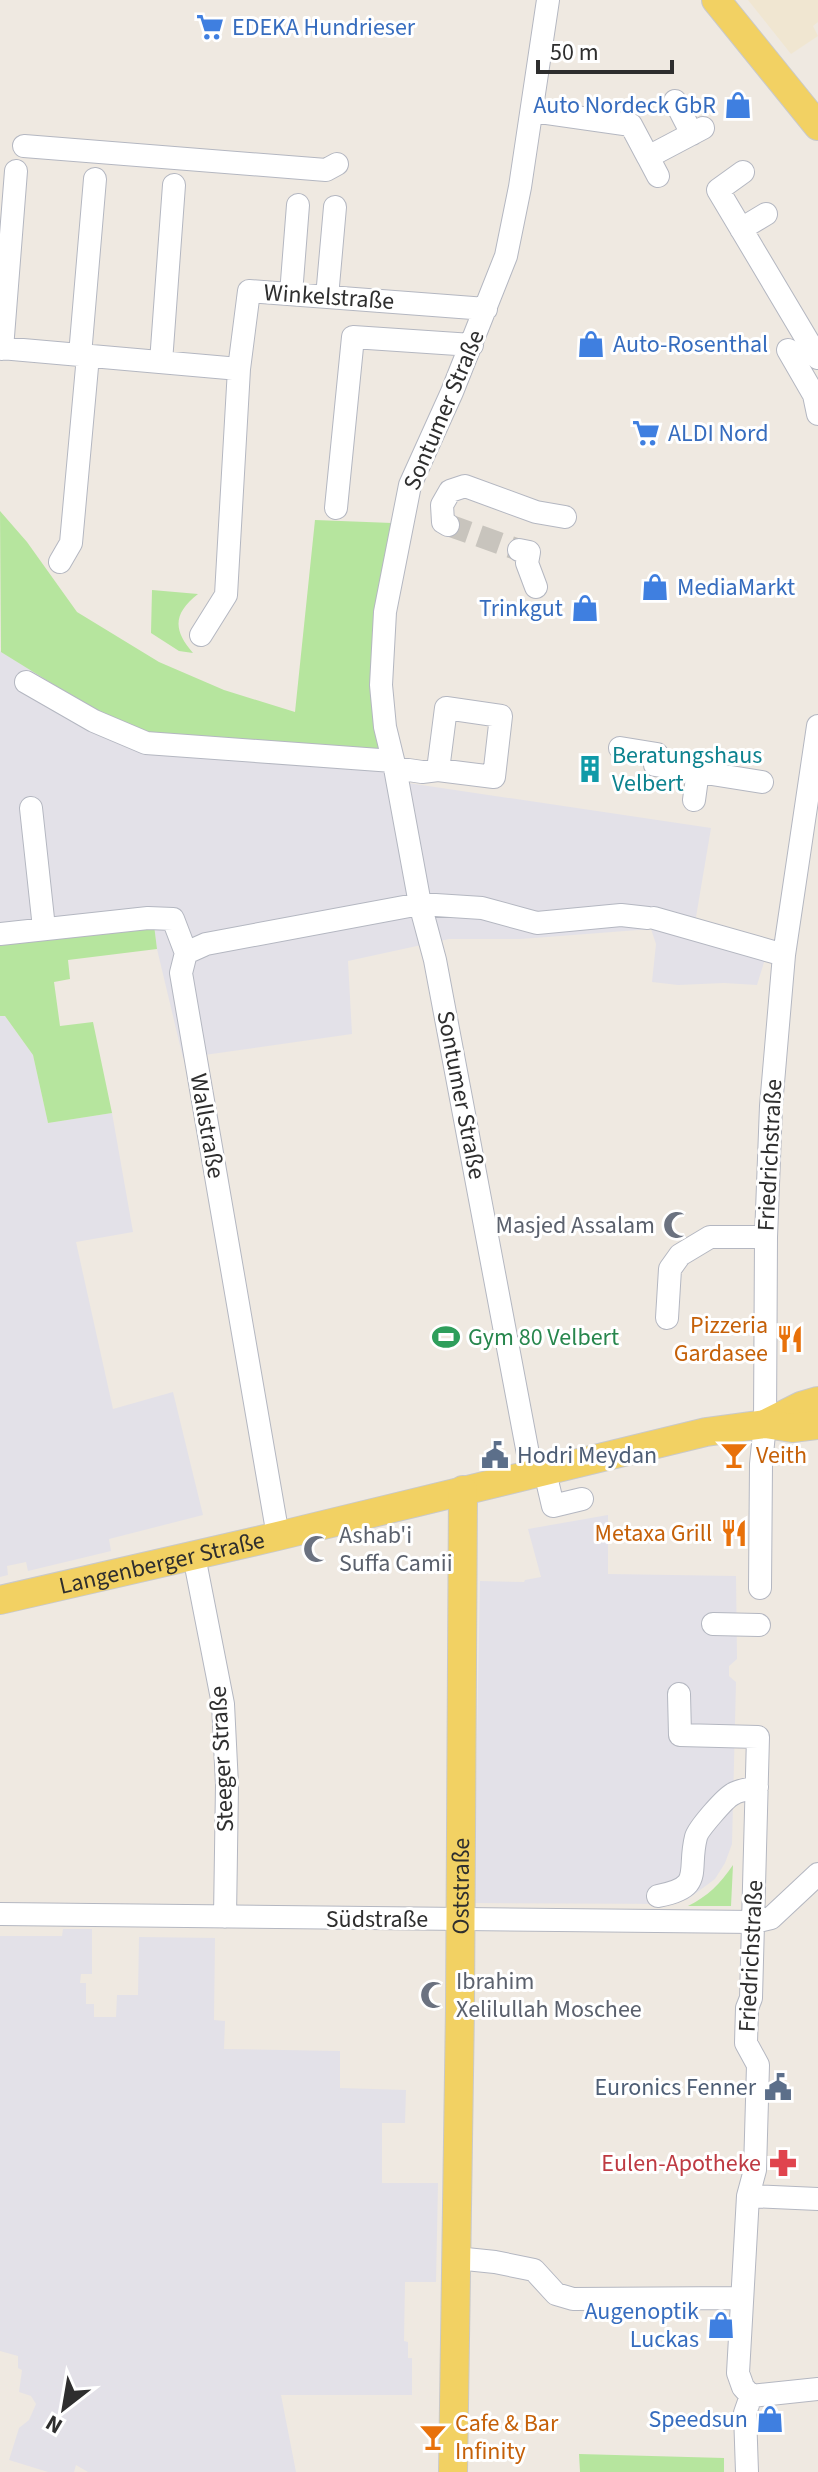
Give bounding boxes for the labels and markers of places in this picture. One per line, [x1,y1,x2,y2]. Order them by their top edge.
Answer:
place label: EDEKA Hundrieser [232,10,416,45]
supermarket icon: EDEKA Hundrieser [195,12,225,42]
place label: Auto Nordeck GbR [533,88,716,123]
shop icon: Auto Nordeck GbR [723,90,753,120]
place label: Auto-Rosenthal [613,327,768,362]
shop icon: Auto-Rosenthal [576,329,606,359]
place label: ALDI Nord [668,416,769,451]
supermarket icon: ALDI Nord [631,418,661,448]
place label: MediaMarkt [677,570,795,605]
shop icon: MediaMarkt [640,572,670,602]
place label: Trinkgut [479,591,563,626]
shop icon: Trinkgut [570,593,600,623]
place label: Beratungshaus Velbert [612,738,762,801]
building icon: Beratungshaus Velbert [575,754,605,784]
place label: Masjed Assalam [496,1208,655,1243]
mosque icon: Masjed Assalam [662,1210,692,1240]
place label: Pizzeria Gardasee [674,1308,768,1371]
place label: Gym 80 Velbert [468,1320,619,1355]
sports icon: Gym 80 Velbert [431,1322,461,1352]
restaurant icon: Pizzeria Gardasee [775,1324,805,1354]
place label: Hodri Meydan [517,1438,657,1473]
place label: Veith [756,1438,807,1473]
public building icon: Hodri Meydan [480,1440,510,1470]
bar icon: Veith [719,1440,749,1470]
place label: Metaxa Grill [595,1516,712,1551]
place label: Ashab'i Suffa Camii [339,1518,453,1581]
restaurant icon: Metaxa Grill [719,1518,749,1548]
mosque icon: Ashab'i Suffa Camii [302,1534,332,1564]
place label: Ibrahim Xelilullah Moschee [456,1964,642,2027]
mosque icon: Ibrahim Xelilullah Moschee [419,1980,449,2010]
place label: Euronics Fenner [594,2070,757,2105]
public building icon: Euronics Fenner [763,2072,793,2102]
place label: Eulen-Apotheke [601,2146,761,2181]
pharmacy icon: Eulen-Apotheke [768,2148,798,2178]
place label: Augenoptik Luckas [584,2294,699,2357]
shop icon: Augenoptik Luckas [706,2310,736,2340]
place label: Speedsun [648,2402,748,2437]
shop icon: Speedsun [755,2404,785,2434]
place label: Cafe & Bar Infinity [455,2406,559,2469]
bar icon: Cafe & Bar Infinity [418,2422,448,2452]

